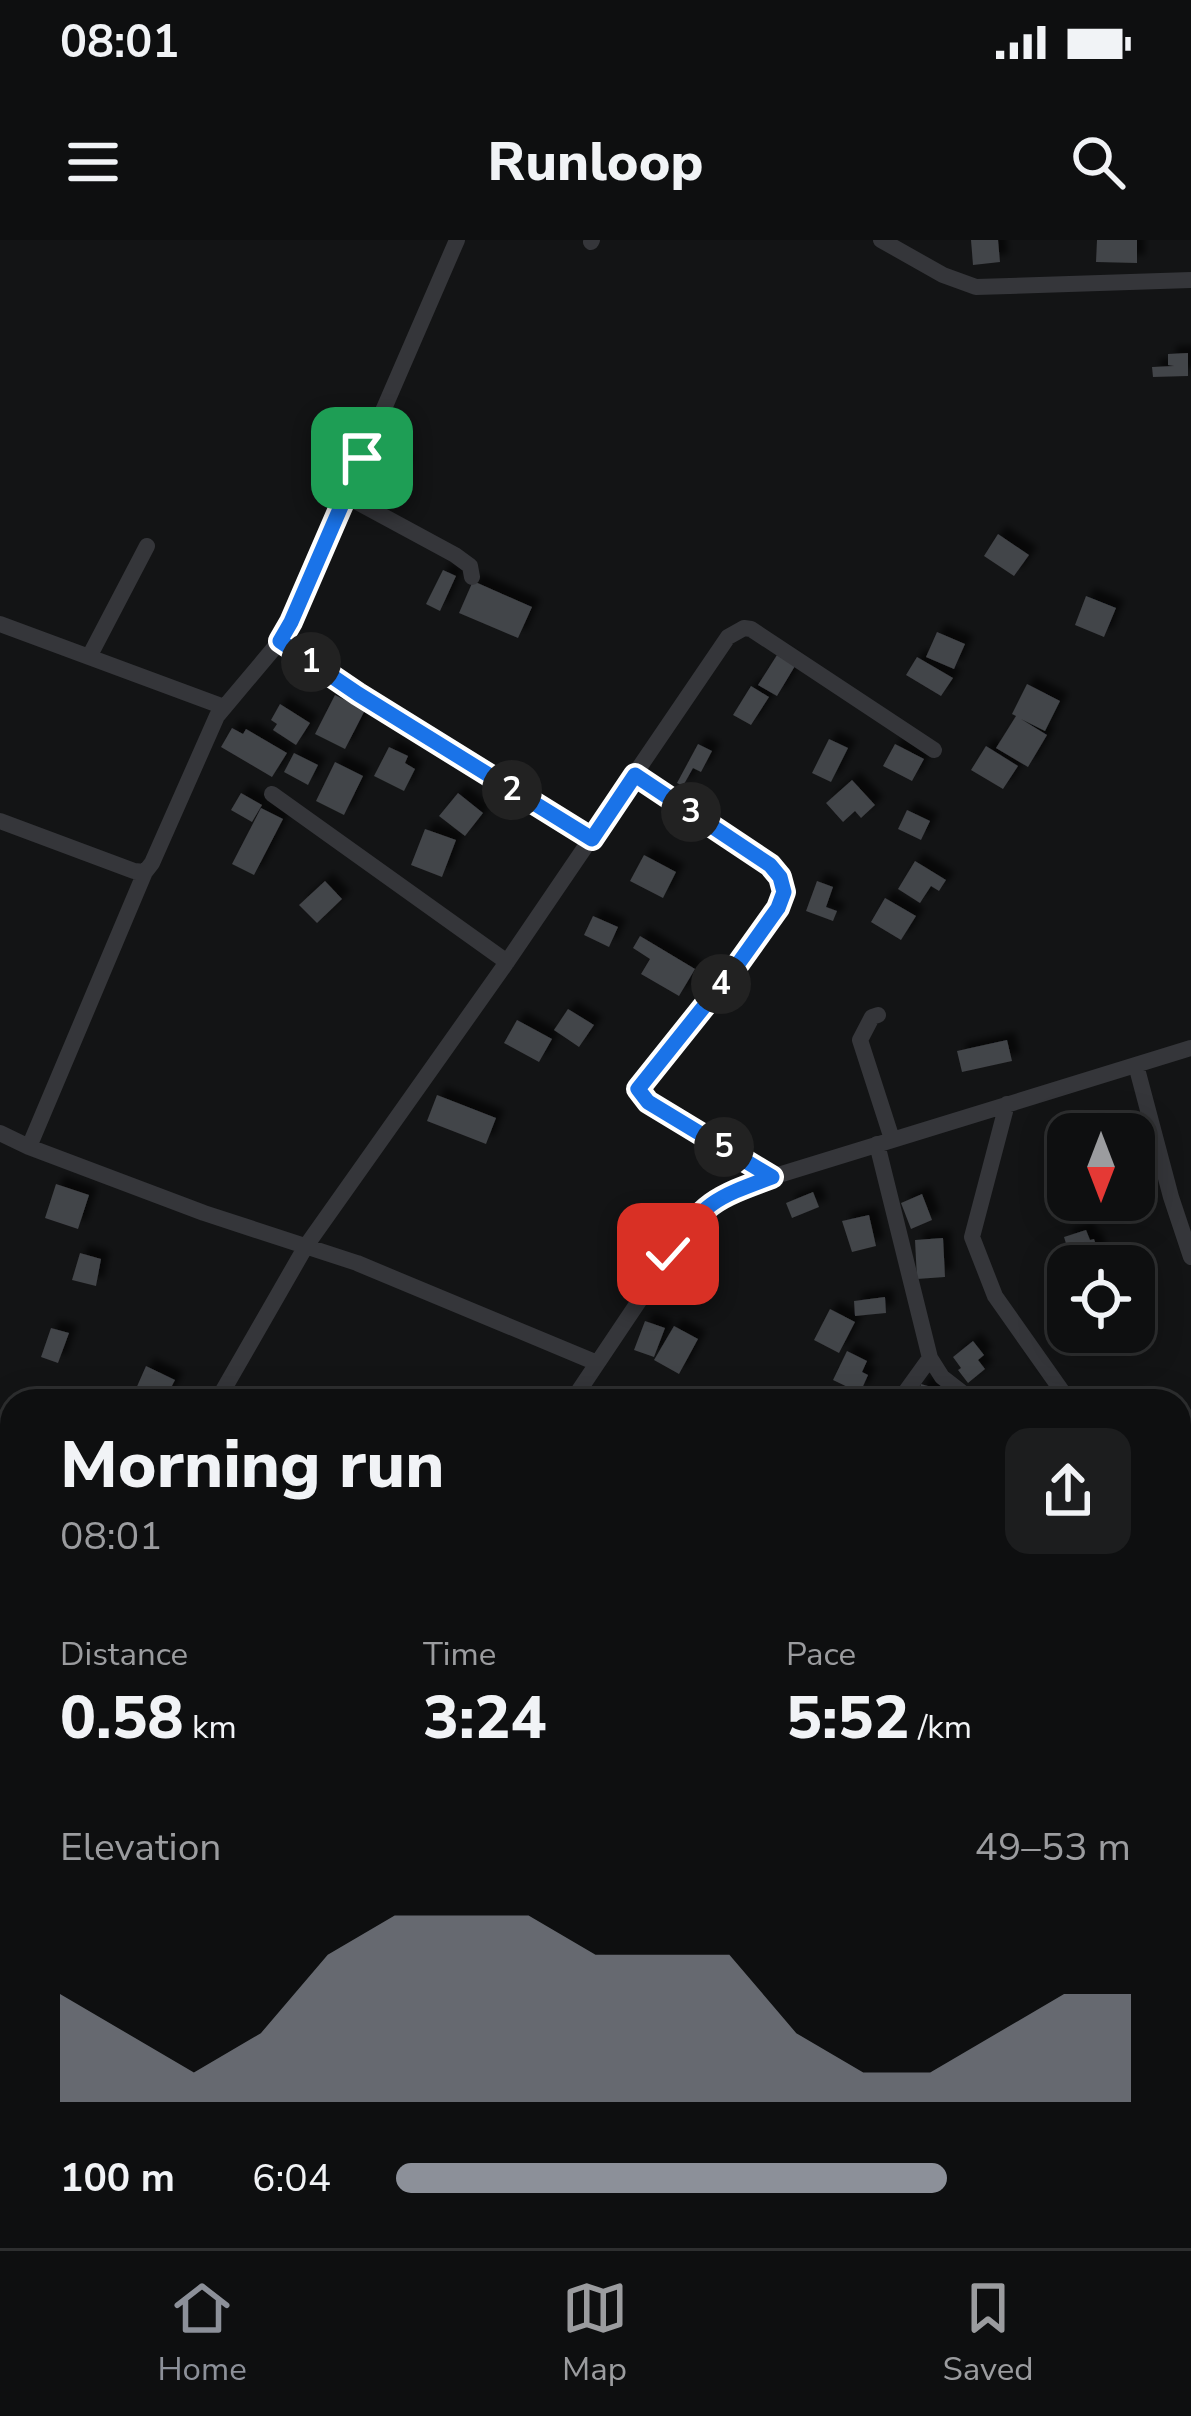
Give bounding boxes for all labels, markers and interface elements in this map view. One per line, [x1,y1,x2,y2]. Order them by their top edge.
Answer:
text: 08:01 [60,12,179,73]
text: Runloop [488,125,703,199]
icon: menu [60,129,126,195]
icon: search [1065,129,1131,195]
pin [311,407,413,509]
icon: arrive [329,425,395,491]
pin: 1 [281,632,341,692]
text: 1 [301,639,321,684]
pin: 2 [482,760,542,820]
text: 2 [502,767,522,812]
pin: 3 [661,782,721,842]
text: 3 [681,789,701,834]
pin: 4 [691,954,751,1014]
text: 4 [711,961,731,1006]
north arrow [1047,1113,1155,1221]
map controls [1047,1113,1155,1353]
pin: 5 [694,1117,754,1177]
text: 5 [714,1124,734,1169]
pin [617,1203,719,1305]
icon: check [635,1221,701,1287]
button: locate [1047,1245,1155,1353]
text: Morning run [60,1420,444,1510]
button: share [1005,1428,1131,1554]
text: 08:01 [60,1510,163,1563]
text: Distance [60,1632,188,1677]
text: Time [423,1632,496,1677]
text: Pace [786,1632,856,1677]
text: 0.58 [60,1677,184,1759]
text: 3:24 [423,1677,547,1759]
text: 5:52 [786,1677,910,1759]
text: km [184,1705,237,1750]
text: /km [910,1705,972,1750]
text: Elevation [60,1821,221,1874]
text: 49–53 m [974,1821,1131,1874]
text: 100 m [60,2152,175,2205]
text: 6:04 [252,2152,331,2205]
tab: Home [157,2275,247,2392]
tab: Map [562,2275,628,2392]
tab: Saved [942,2275,1034,2392]

